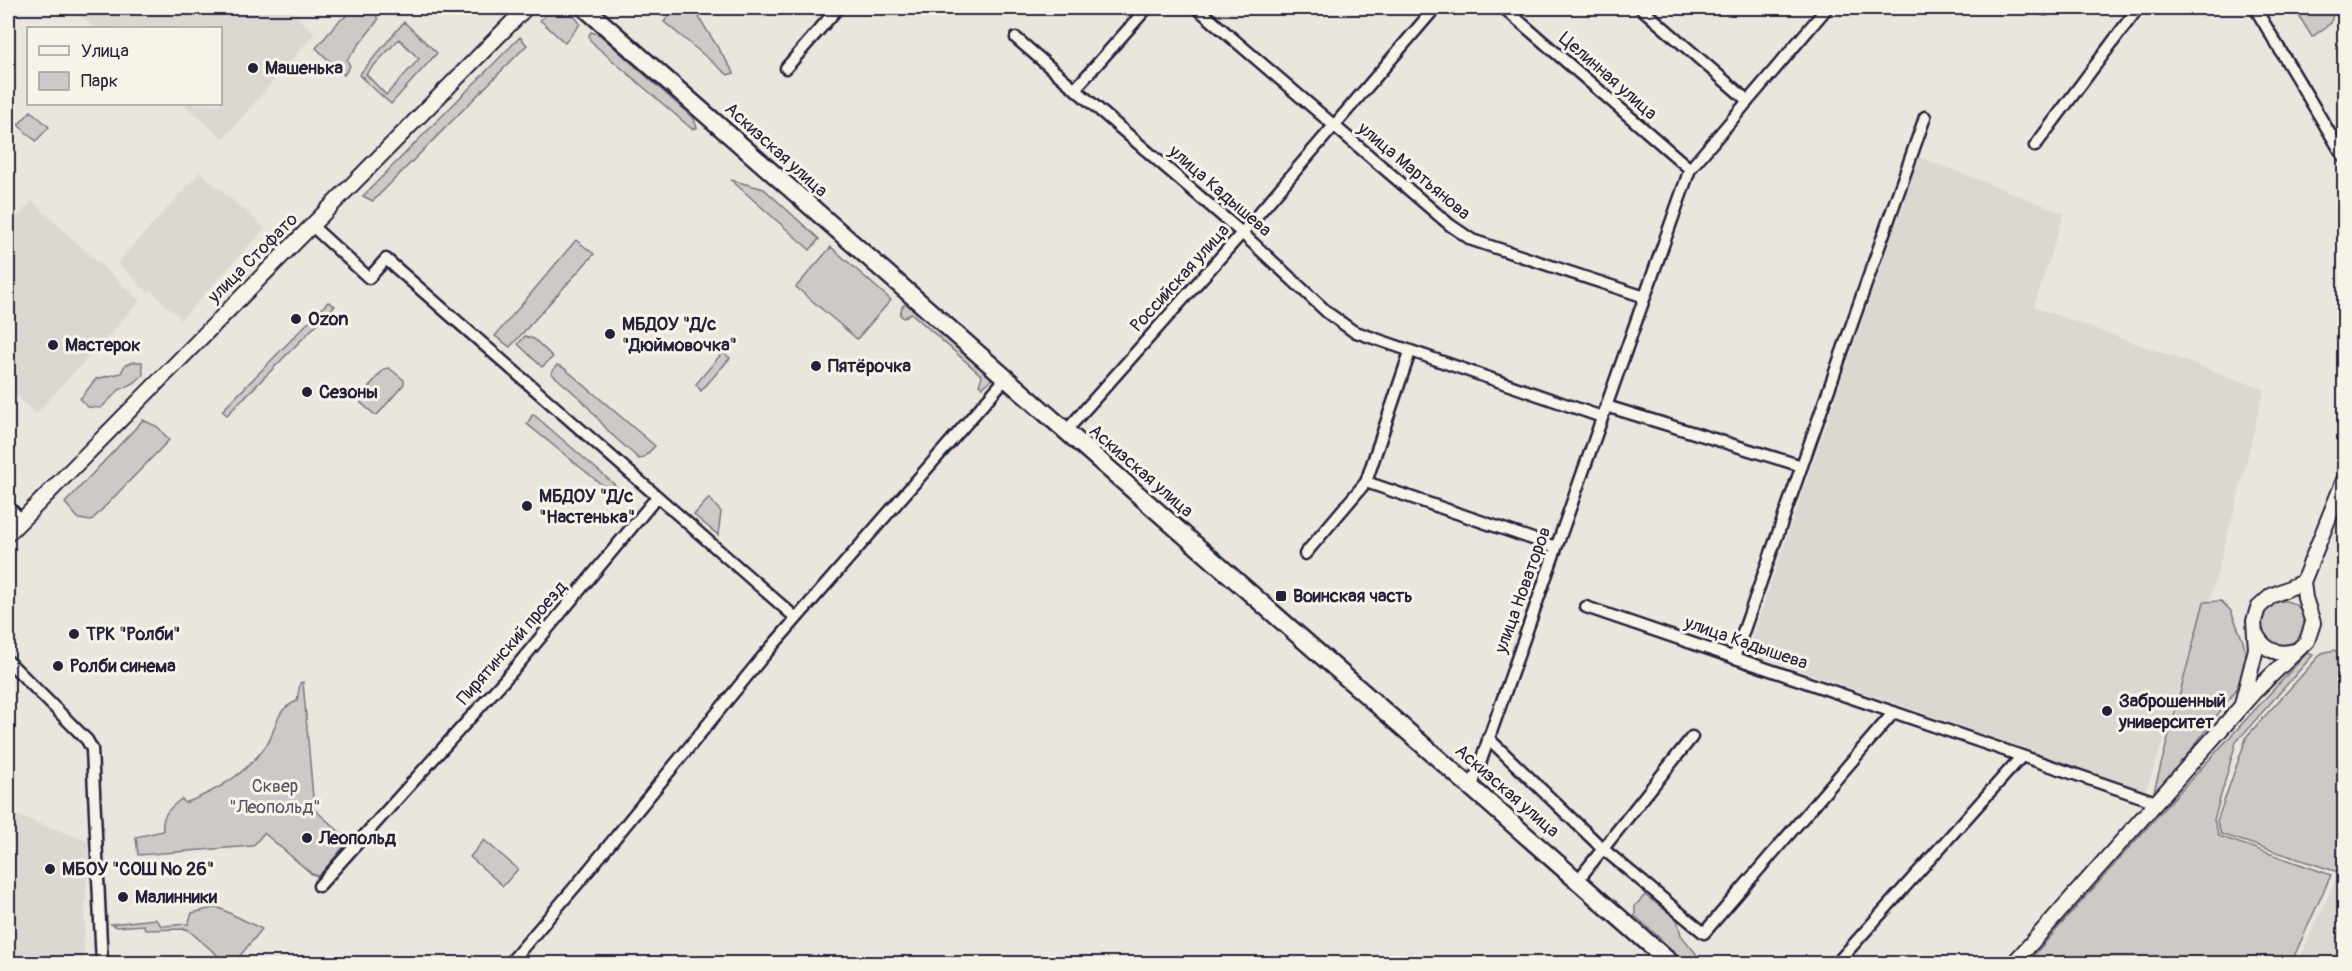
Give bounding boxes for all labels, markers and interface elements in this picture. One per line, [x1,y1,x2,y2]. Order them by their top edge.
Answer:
legend [27,27,222,105]
street label: Целинная улица [1554,27,1662,125]
text: Улица [81,40,129,63]
place label: Машенька [265,57,343,80]
marker: Машенька [246,61,260,75]
text: Парк [81,70,118,93]
street label: Аскизская улица [720,98,832,202]
street label: улица Мартьянова [1352,116,1475,225]
street label: улица Кадышева [1163,139,1276,242]
street label: улица Стофато [202,208,303,309]
street label: Российская улица [1125,219,1235,337]
place label: Ozon [308,308,348,331]
marker: Ozon [289,312,303,326]
place label: МБДОУ "Д/с "Дюймовочка" [622,313,737,357]
marker: МБДОУ "Д/с "Дюймовочка" [603,327,617,341]
place label: Мастерок [65,334,140,357]
marker: Мастерок [46,338,60,352]
place label: Пятёрочка [828,355,912,378]
marker: Пятёрочка [809,359,823,373]
place label: Сезоны [319,381,378,404]
marker: Сезоны [300,385,314,399]
street label: Аскизская улица [1084,419,1198,523]
place label: МБДОУ "Д/с "Настенька" [539,485,635,529]
marker: МБДОУ "Д/с "Настенька" [520,499,534,513]
street label: улица Новаторов [1489,524,1557,657]
street label: Пирятинский проезд [452,576,572,710]
place label: Воинская часть [1293,585,1413,608]
marker: Воинская часть [1274,589,1288,603]
street label: улица Кадышева [1680,611,1811,675]
place label: ТРК "Ролби" [85,623,180,646]
marker: ТРК "Ролби" [67,627,81,641]
place label: Ролби синема [70,655,176,678]
marker: Ролби синема [51,659,65,673]
place label: Заброшенный университет [2118,690,2226,734]
marker: Заброшенный университет [2100,704,2114,718]
street label: Аскизская улица [1450,739,1564,843]
park label: Сквер "Леопольд" [229,775,321,819]
place label: Леопольд [318,827,396,850]
marker: Леопольд [300,831,314,845]
place label: МБОУ "СОШ № 26" [62,858,214,881]
marker: МБОУ "СОШ № 26" [43,862,57,876]
place label: Малинники [135,886,217,909]
marker: Малинники [116,890,130,904]

